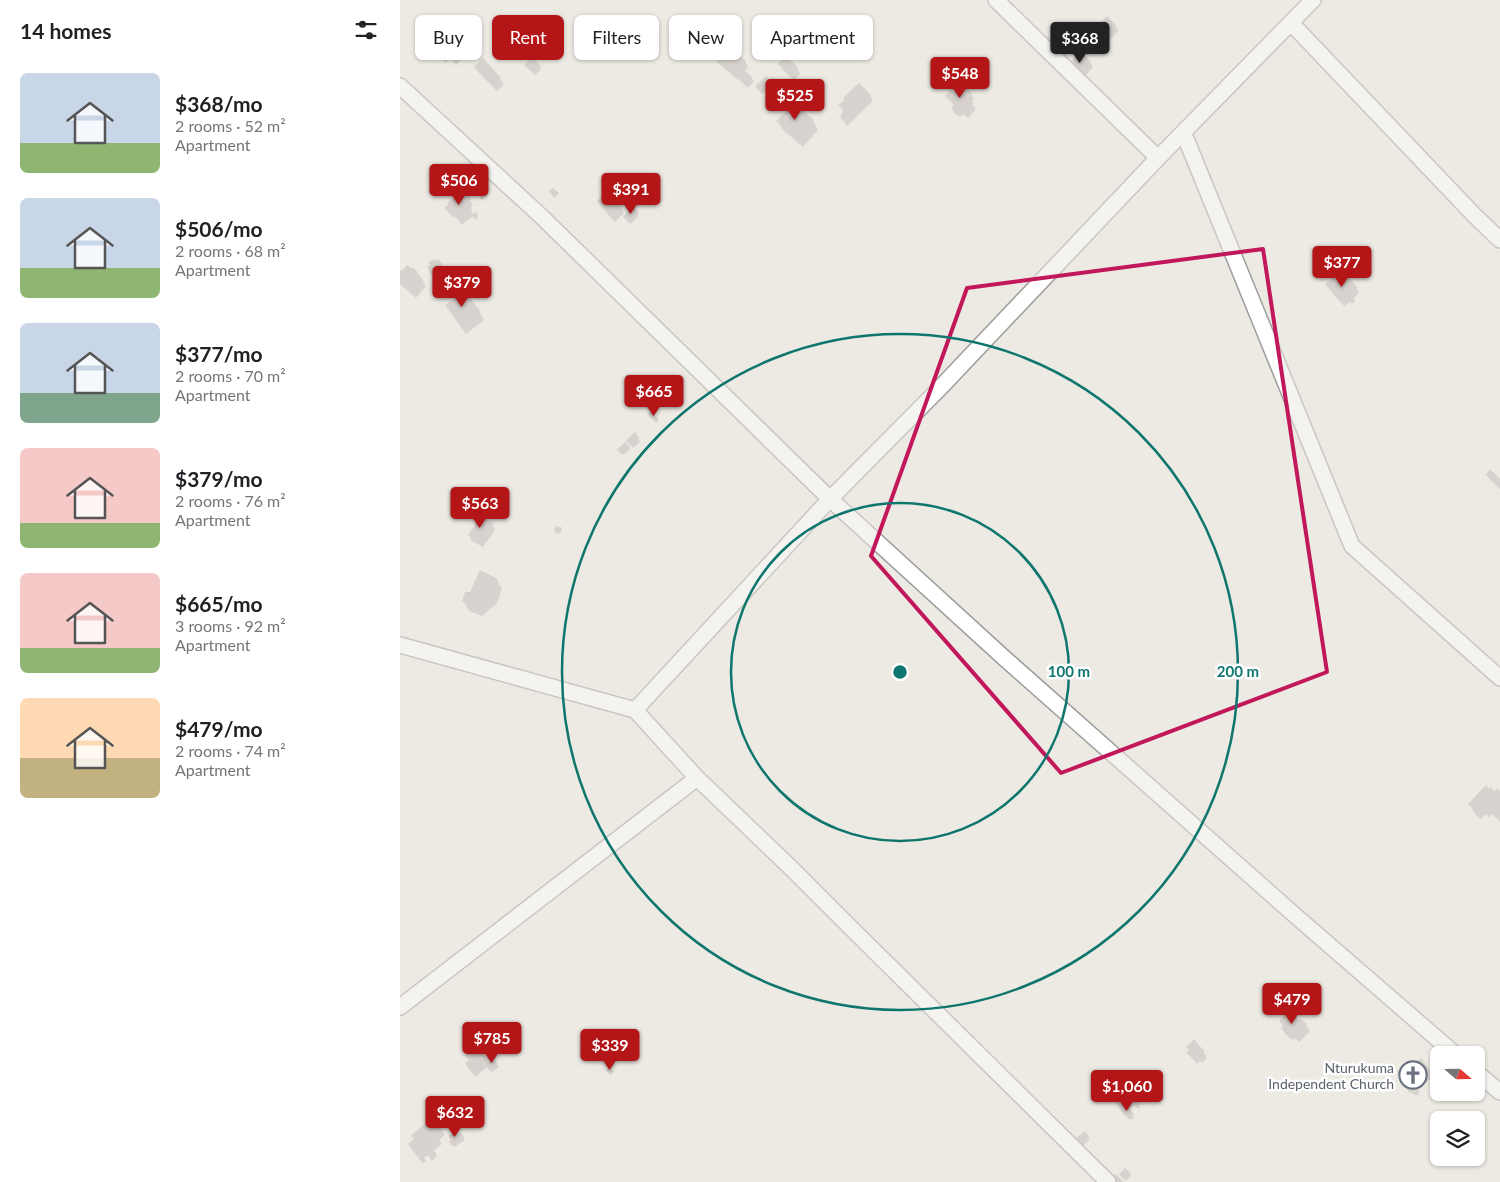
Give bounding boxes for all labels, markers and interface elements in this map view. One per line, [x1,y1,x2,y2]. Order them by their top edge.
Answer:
chip: Buy [415,15,482,60]
chip: Rent [492,15,564,60]
chip: Filters [574,15,659,60]
chip: New [669,15,742,60]
chip: Apartment [752,15,873,60]
icon: filters [352,16,380,44]
text: 14 homes [20,18,111,43]
pin: $368 [1050,22,1110,64]
text: $368 [1061,28,1099,47]
pin: $548 [930,56,990,99]
text: $548 [941,63,979,82]
pin: $525 [765,78,825,121]
text: $525 [776,85,814,104]
text: $368/mo [175,91,263,116]
icon: home [60,93,120,153]
text: 2 rooms · 52 m² [175,116,286,135]
text: Apartment [175,135,250,154]
pin: $506 [429,164,489,206]
text: $506 [440,170,478,189]
pin: $391 [601,172,661,215]
text: $391 [612,179,650,198]
text: $506/mo [175,216,263,241]
icon: home [60,218,120,278]
text: 2 rooms · 68 m² [175,241,286,260]
pin: $377 [1312,246,1372,288]
text: $377 [1323,252,1361,271]
text: Apartment [175,260,250,279]
pin: $379 [432,266,492,308]
text: $379 [443,272,481,291]
text: $377/mo [175,341,263,366]
icon: home [60,343,120,403]
text: 2 rooms · 70 m² [175,366,286,385]
pin: $665 [624,374,684,417]
text: $665 [635,381,673,400]
text: Apartment [175,385,250,404]
text: $379/mo [175,466,263,491]
icon: home [60,468,120,528]
pin: $563 [450,486,510,529]
text: 2 rooms · 76 m² [175,491,286,510]
text: $563 [461,493,499,512]
text: Apartment [175,510,250,529]
text: $665/mo [175,591,263,616]
icon: home [60,593,120,653]
text: 3 rooms · 92 m² [175,616,286,635]
text: Apartment [175,635,250,654]
text: 100 m [1048,662,1090,680]
text: 200 m [1217,662,1259,680]
centre of rings [891,663,909,681]
text: $479/mo [175,716,263,741]
icon: home [60,718,120,778]
text: 2 rooms · 74 m² [175,741,286,760]
text: Apartment [175,760,250,779]
pin: $479 [1262,982,1322,1025]
text: $479 [1273,989,1311,1008]
pin: $785 [462,1022,522,1064]
text: $785 [473,1028,511,1047]
pin: $339 [580,1028,640,1071]
text: $339 [591,1035,629,1054]
north arrow [1430,1046,1485,1101]
map controls [1430,1046,1485,1166]
place label: Nturukuma Independent Church [1268,1059,1394,1092]
church icon: Nturukuma Independent Church [1398,1060,1428,1090]
pin: $1,060 [1086,1070,1168,1112]
text: $1,060 [1102,1076,1152,1095]
pin: $632 [425,1096,485,1138]
text: $632 [436,1102,474,1121]
button: layers [1430,1111,1485,1166]

